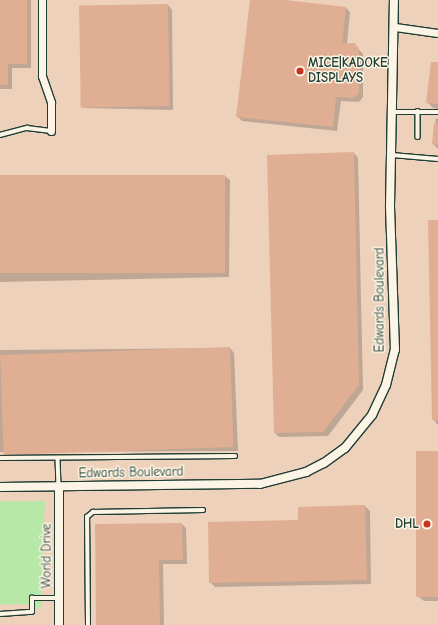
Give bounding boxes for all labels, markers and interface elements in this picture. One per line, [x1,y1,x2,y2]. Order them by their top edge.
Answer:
place label: MICE|KADOKE DISPLAYS [308,56,388,87]
marker: MICE|KADOKE DISPLAYS [295,66,305,76]
street label: Edwards Boulevard [372,248,388,352]
street label: Edwards Boulevard [78,464,184,482]
place label: DHL [395,516,419,532]
marker: DHL [422,519,432,529]
street label: World Drive [39,524,55,588]

